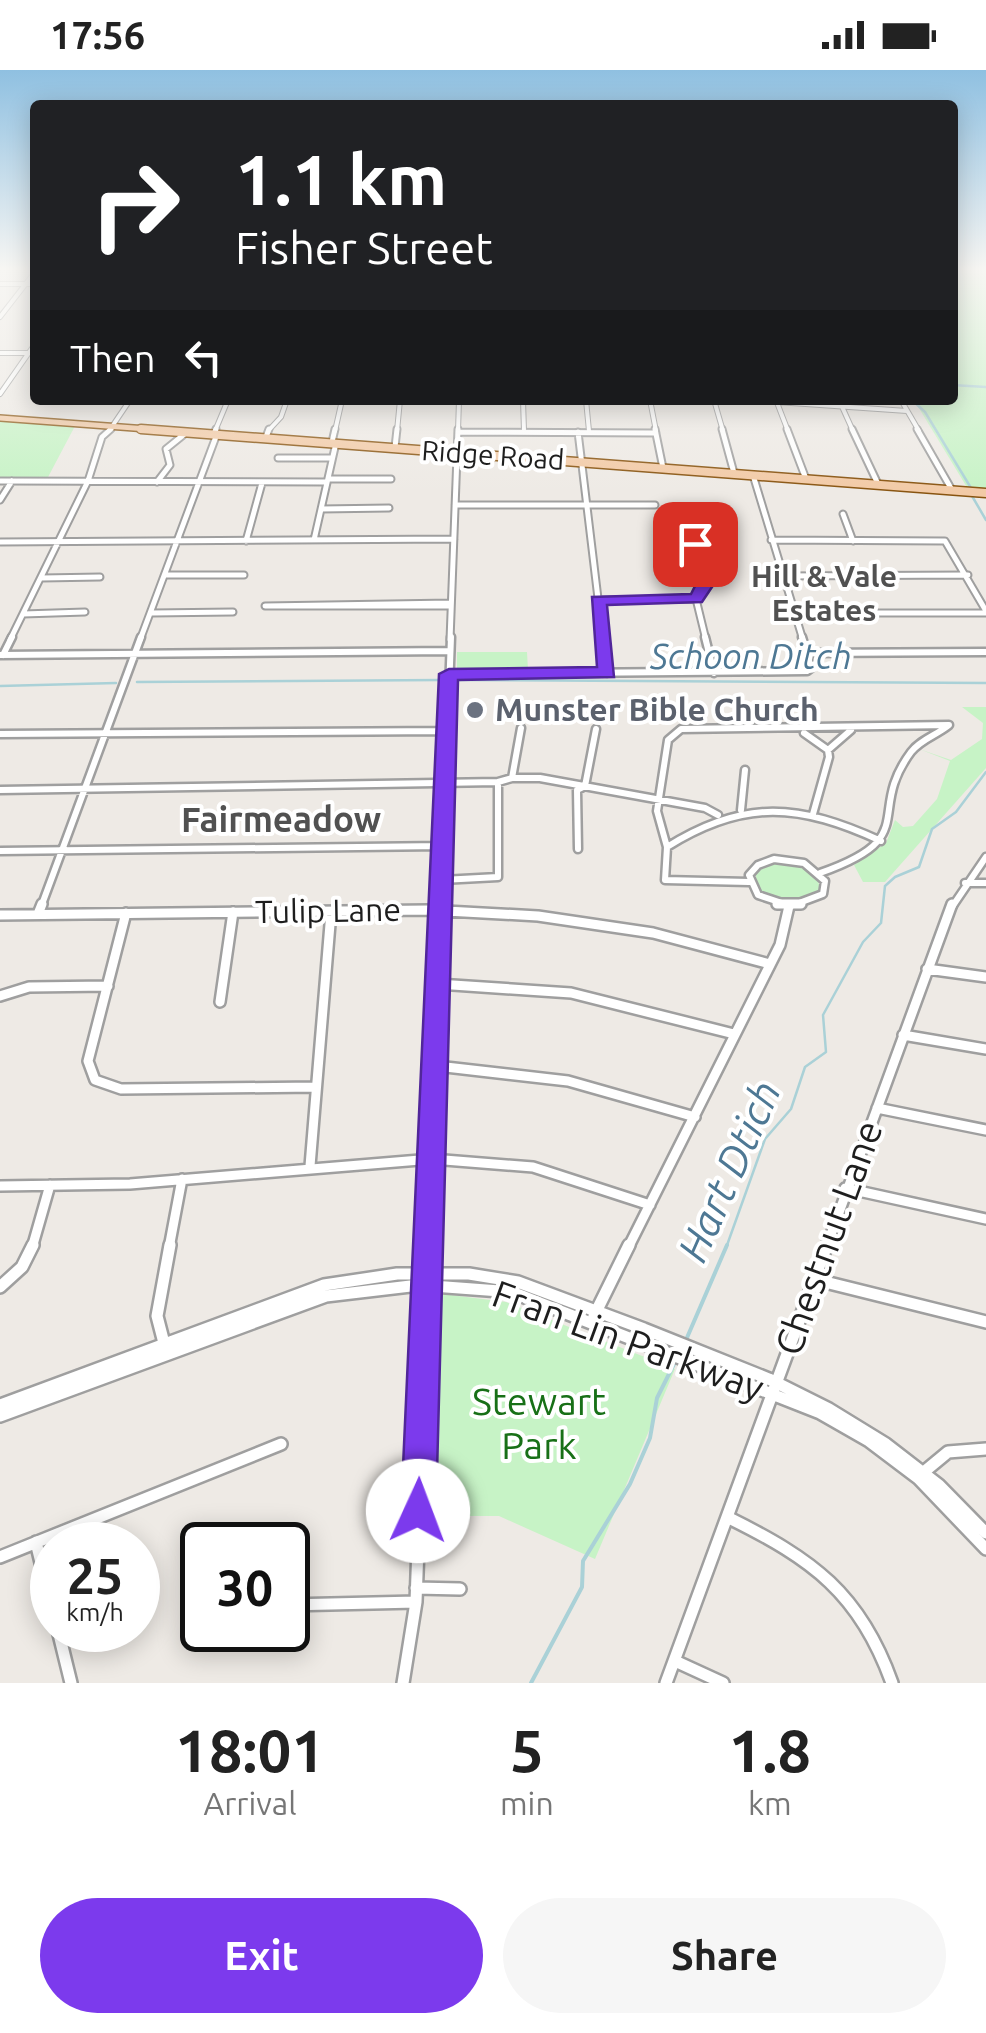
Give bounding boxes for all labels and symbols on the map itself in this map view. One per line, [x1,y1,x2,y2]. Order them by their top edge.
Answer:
street label: Ridge Road [421,434,566,475]
pin [653,502,738,587]
district label: Hill & Vale Estates [751,559,897,627]
water label: Schoon Ditch [649,636,852,676]
place label: Munster Bible Church [495,691,819,727]
marker: Munster Bible Church [464,699,486,721]
district label: Fairmeadow [181,799,381,839]
street label: Tulip Lane [255,891,401,929]
water label: Hart Dtich [668,1073,789,1268]
street label: Chestnut Lane [766,1115,890,1360]
street label: Fran Lin Parkway [487,1272,770,1409]
park label: Stewart Park [472,1380,606,1466]
position arrow [366,1459,470,1563]
speed limit sign: 30 [180,1522,310,1652]

